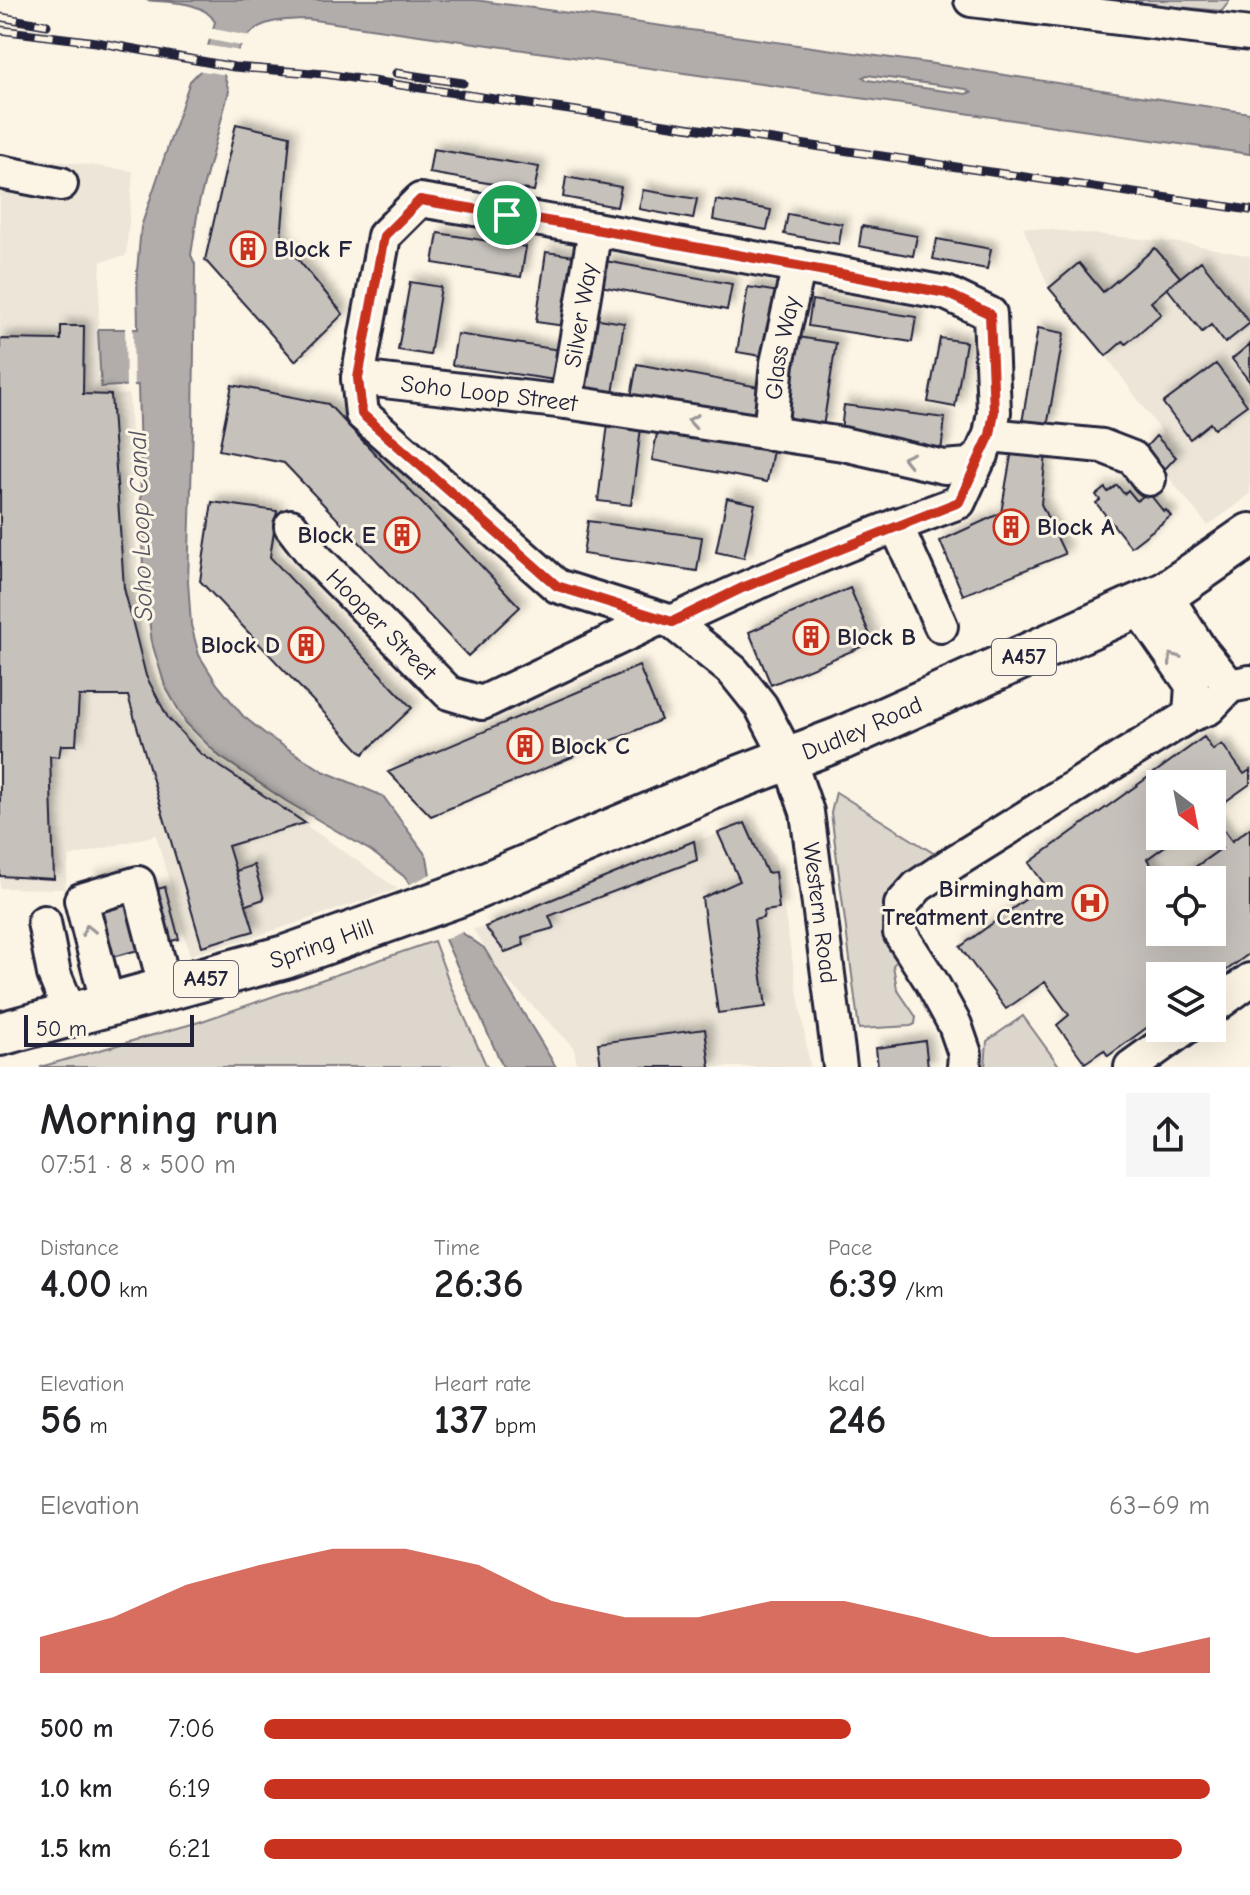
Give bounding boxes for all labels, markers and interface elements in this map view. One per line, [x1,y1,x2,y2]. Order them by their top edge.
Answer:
pin [473,181,541,249]
icon: arrive [485,193,529,237]
building icon: Block F [229,230,267,268]
place label: Block F [274,235,352,263]
street label: Silver Way [558,261,603,370]
street label: Glass Way [759,293,806,401]
street label: Soho Loop Street [399,369,580,418]
one-way arrow [686,413,699,430]
water label: Soho Loop Canal [123,430,159,622]
one-way arrow [902,451,916,468]
building icon: Block A [992,508,1030,546]
place label: Block A [1037,513,1115,541]
building icon: Block E [383,516,421,554]
place label: Block E [298,521,376,549]
street label: Hooper Street [321,563,443,687]
building icon: Block B [792,618,830,656]
place label: Block B [837,623,916,651]
building icon: Block D [287,626,325,664]
place label: Block D [201,631,280,659]
road number: A457 [992,639,1056,675]
one-way arrow [1168,653,1183,667]
street label: Dudley Road [798,690,926,766]
building icon: Block C [506,727,544,765]
place label: Block C [551,732,630,760]
north arrow [1146,770,1226,850]
map controls [1146,770,1226,1042]
street label: Western Road [797,841,843,985]
button: locate [1146,866,1226,946]
place label: Birmingham Treatment Centre [882,875,1064,931]
hospital icon: Birmingham Treatment Centre [1071,884,1109,922]
street label: Spring Hill [266,913,377,975]
one-way arrow [80,924,97,937]
road number: A457 [174,961,238,997]
button: layers [1146,962,1226,1042]
scale bar [24,1011,194,1047]
text: 50 m [36,1016,87,1042]
button: share [1126,1093,1210,1177]
text: Morning run [40,1094,279,1145]
text: 07:51 · 8 × 500 m [40,1150,236,1180]
text: Distance [40,1235,119,1261]
text: Time [434,1235,480,1261]
text: Pace [828,1235,872,1261]
text: 4.00 [40,1261,112,1307]
text: 26:36 [434,1261,524,1307]
text: 6:39 [828,1261,898,1307]
text: km [112,1277,148,1303]
text: /km [898,1277,944,1303]
text: Elevation [40,1371,124,1397]
text: Heart rate [434,1371,531,1397]
text: kcal [828,1371,865,1397]
text: 56 [40,1397,82,1443]
text: 137 [434,1397,487,1443]
text: 246 [828,1397,886,1443]
text: m [82,1413,108,1439]
text: bpm [487,1413,536,1439]
text: Elevation [40,1491,140,1521]
text: 63–69 m [1109,1491,1210,1521]
text: 500 m [40,1714,114,1744]
text: 7:06 [168,1714,215,1744]
text: 1.0 km [40,1774,112,1804]
text: 6:19 [168,1774,211,1804]
text: 1.5 km [40,1834,111,1864]
text: 6:21 [168,1834,211,1864]

